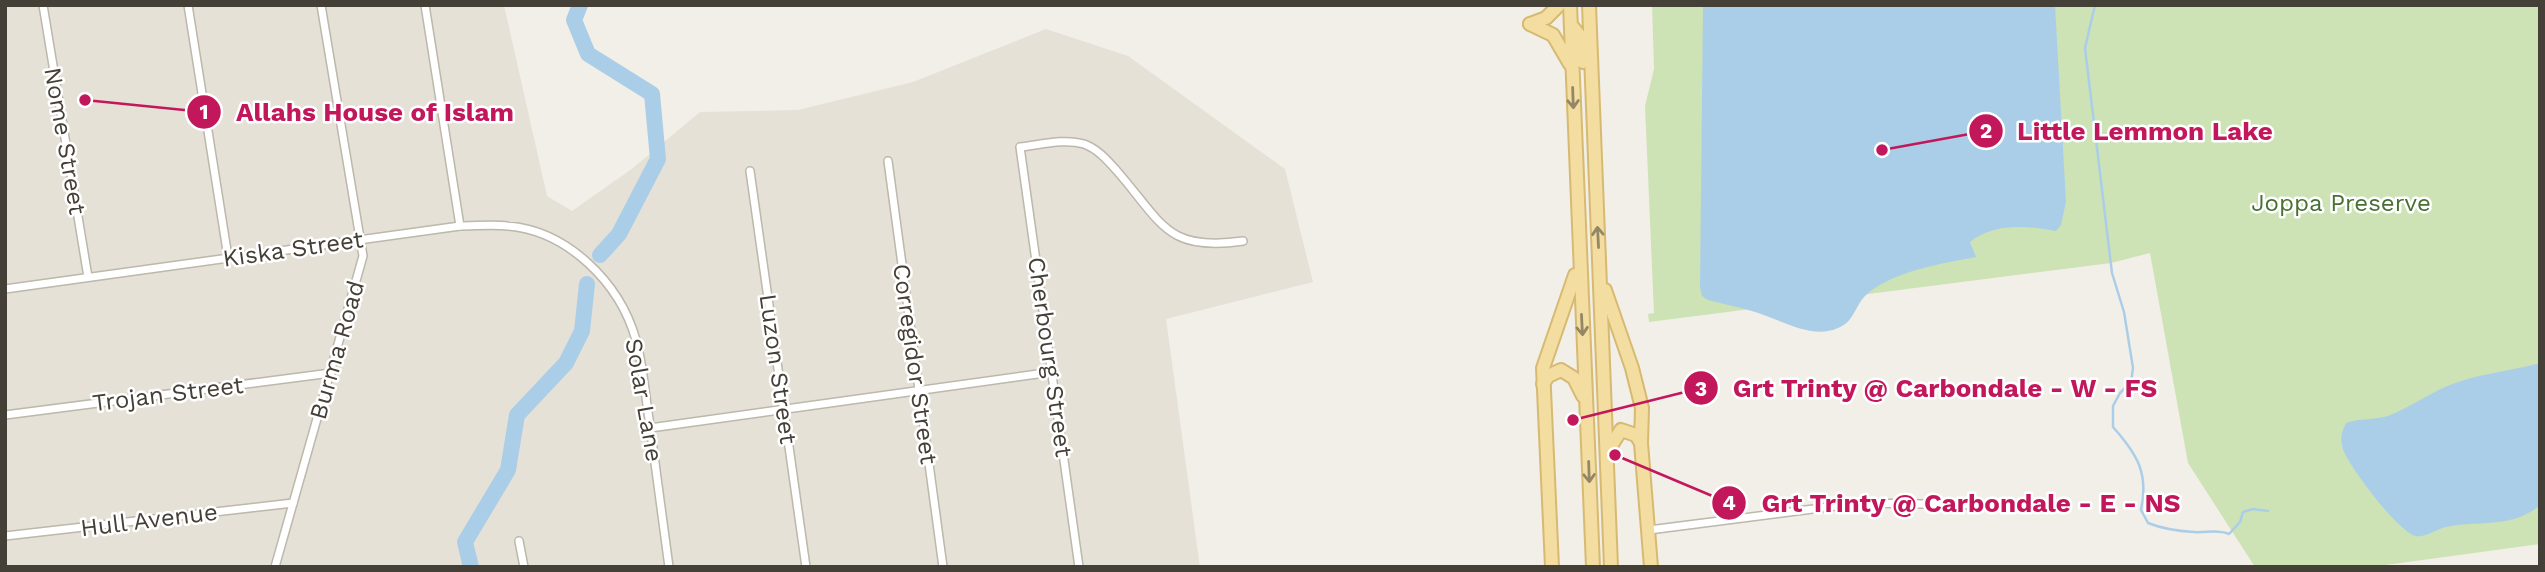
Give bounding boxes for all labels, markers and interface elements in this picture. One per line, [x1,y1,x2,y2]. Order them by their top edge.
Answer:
street label: Nome Street [38,65,92,217]
one-way arrow [1566,86,1580,109]
callout: Allahs House of Islam [187,88,528,135]
text: Allahs House of Islam [236,97,514,127]
text: 1 [199,99,209,124]
callout: Little Lemmon Lake [1968,107,2287,154]
text: Little Lemmon Lake [2017,116,2273,146]
text: 2 [1980,118,1992,143]
park label: Joppa Preserve [2251,189,2431,217]
street label: Kiska Street [221,225,365,273]
one-way arrow [1591,226,1604,249]
street label: Cherbourg Street [1022,255,1078,459]
street label: Corregidor Street [887,262,943,466]
street label: Burma Road [304,277,370,423]
street label: Luzon Street [754,292,802,446]
one-way arrow [1576,313,1589,336]
street label: Solar Lane [619,336,669,464]
callout: Grt Trinty @ Carbondale - W - FS [1683,365,2172,412]
street label: Trojan Street [91,371,245,417]
text: Grt Trinty @ Carbondale - W - FS [1733,373,2157,403]
text: 3 [1695,376,1707,401]
one-way arrow [1583,461,1596,484]
callout: Grt Trinty @ Carbondale - E - NS [1712,479,2195,526]
text: Grt Trinty @ Carbondale - E - NS [1761,488,2181,518]
text: 4 [1722,490,1736,515]
street label: Hull Avenue [79,498,219,542]

